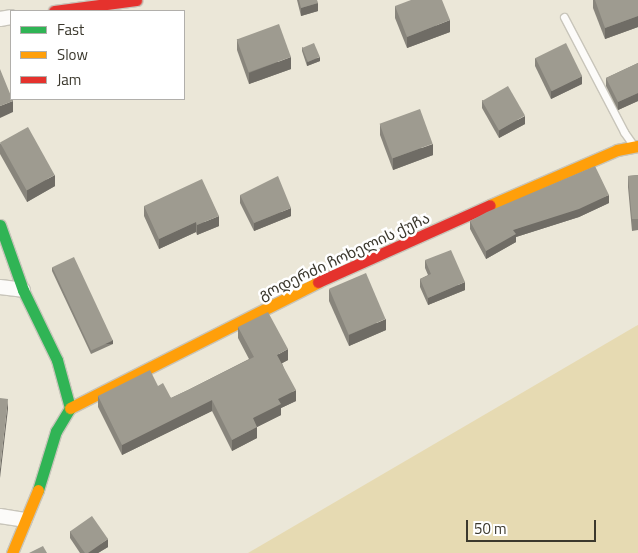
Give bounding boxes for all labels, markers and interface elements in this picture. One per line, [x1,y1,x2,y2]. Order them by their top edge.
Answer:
legend [10,10,185,100]
text: Fast [57,18,84,41]
text: Slow [57,43,88,66]
text: Jam [57,68,81,91]
street label: გოდერძი ჩოხელის ქუჩა [256,208,432,304]
scale bar [468,510,598,542]
text: 50 m [474,517,507,540]

